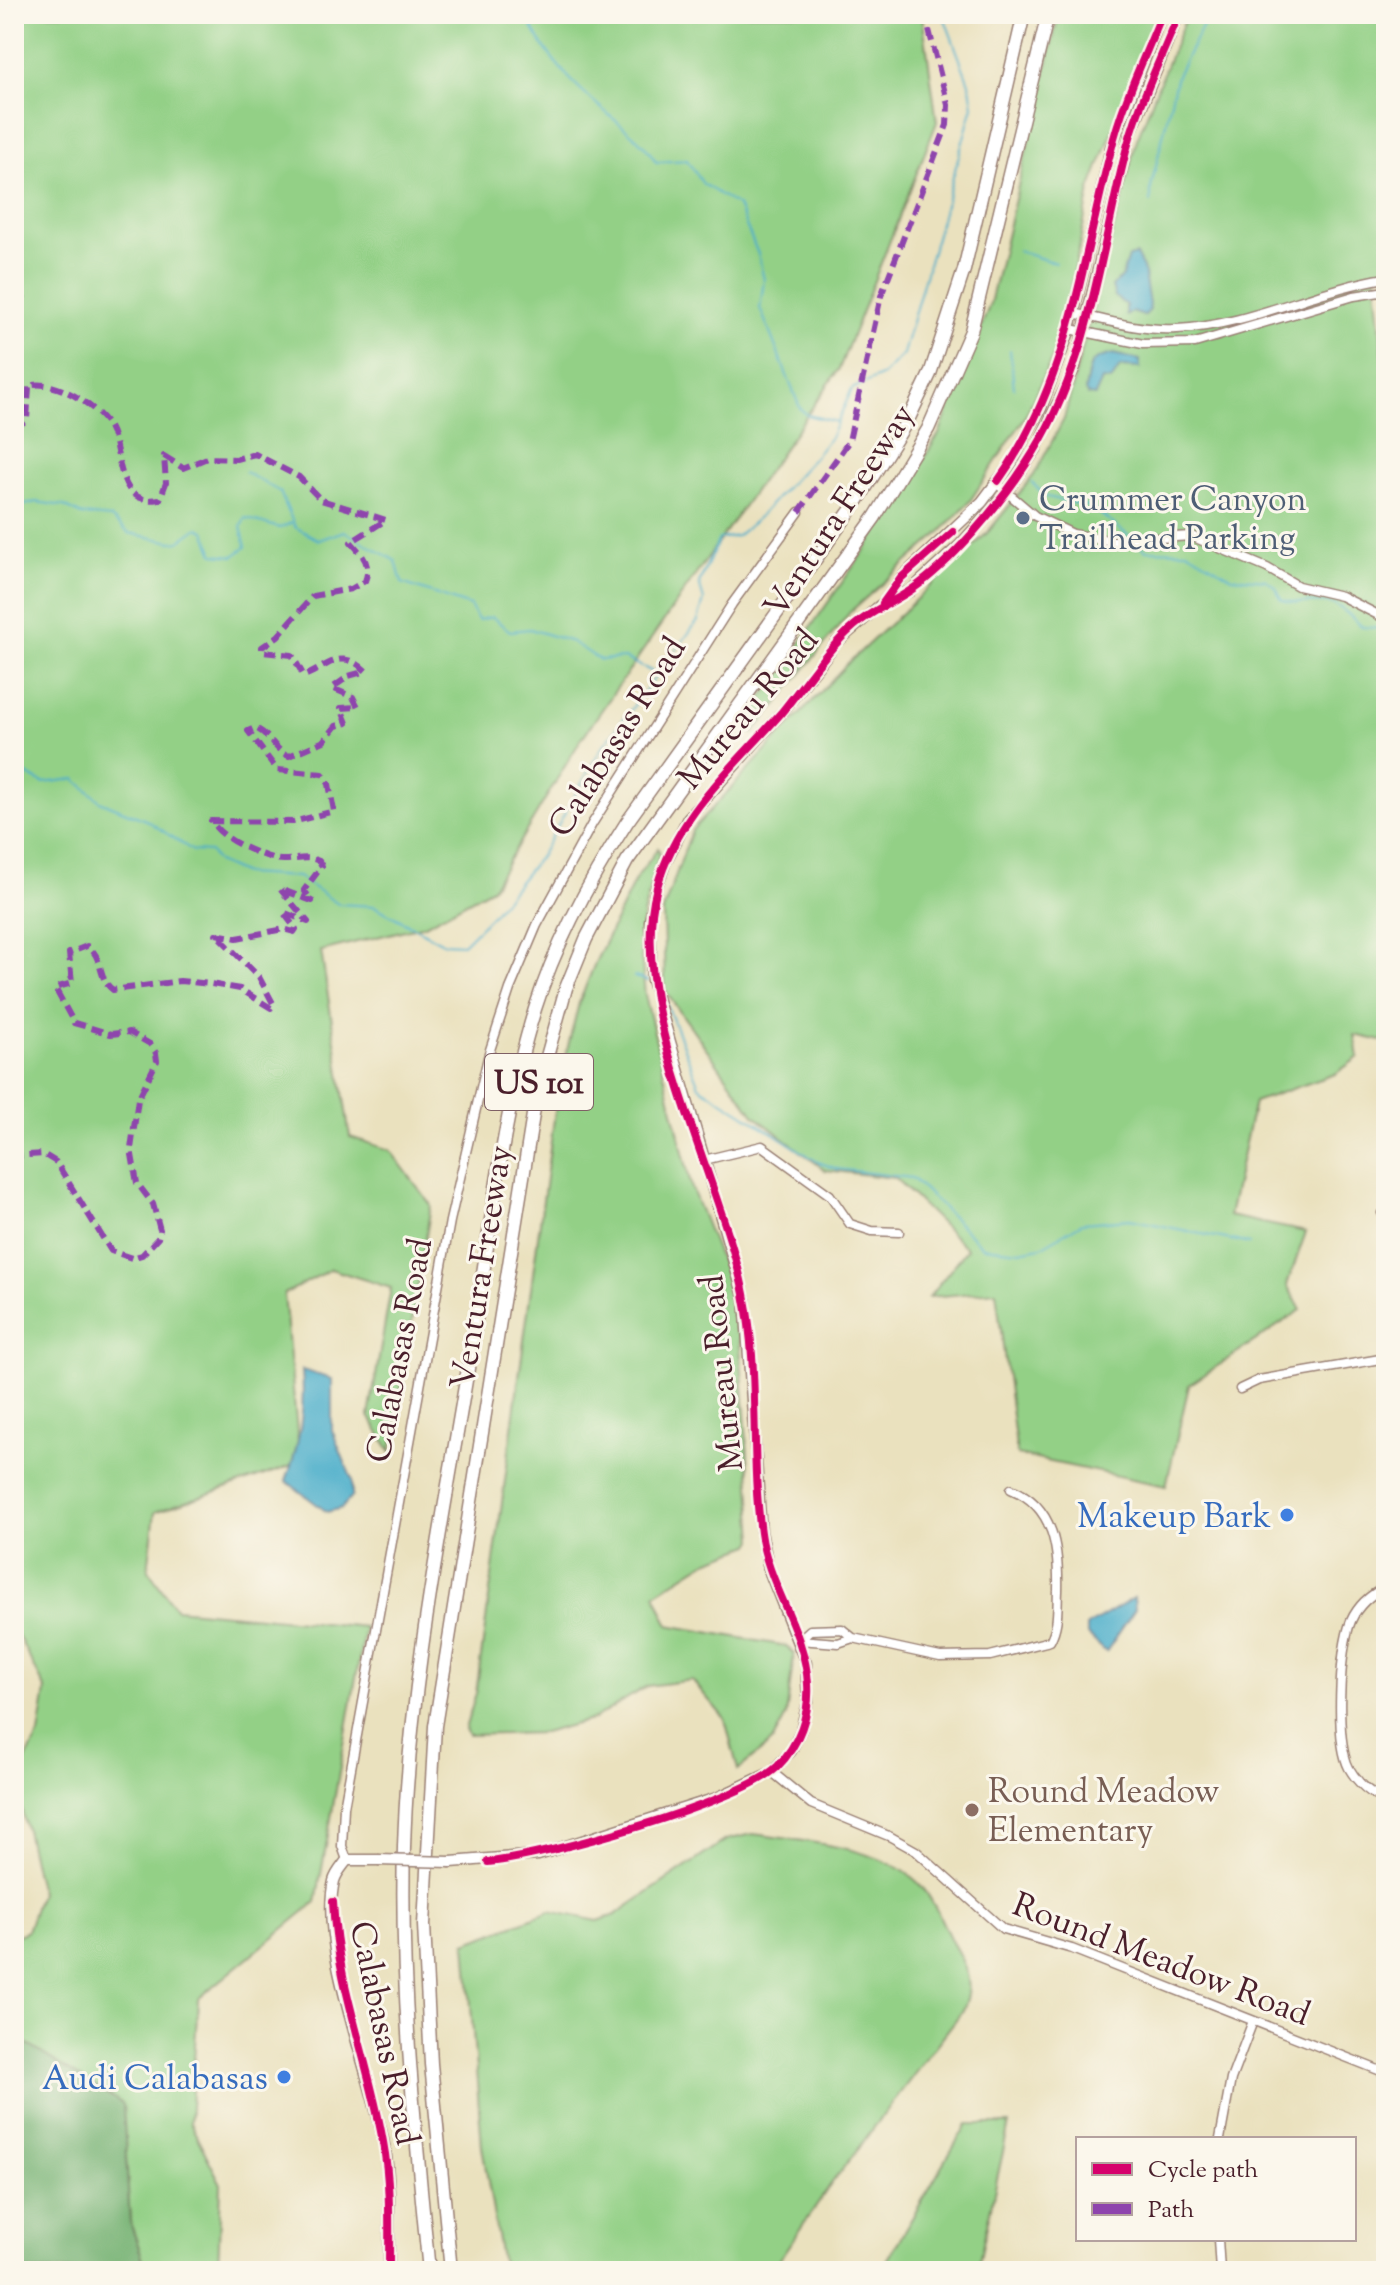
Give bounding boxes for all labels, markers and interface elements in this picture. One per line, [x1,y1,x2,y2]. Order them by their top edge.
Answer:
street label: Ventura Freeway [753,395,929,629]
place label: Crummer Canyon Trailhead Parking [1039,477,1307,565]
marker: Crummer Canyon Trailhead Parking [1014,509,1032,527]
street label: Mureau Road [667,619,832,802]
street label: Calabasas Road [538,628,700,847]
road number: US 101 [485,1054,593,1110]
street label: Ventura Freeway [440,1142,527,1393]
street label: Calabasas Road [356,1234,447,1467]
street label: Mureau Road [689,1272,758,1473]
place label: Makeup Bark [1077,1494,1271,1543]
marker: Makeup Bark [1278,1506,1296,1524]
place label: Round Meadow Elementary [988,1769,1220,1857]
marker: Round Meadow Elementary [963,1801,981,1819]
street label: Round Meadow Road [1005,1882,1317,2041]
street label: Calabasas Road [335,1917,430,2150]
place label: Audi Calabasas [42,2056,268,2105]
marker: Audi Calabasas [275,2068,293,2086]
legend [1076,2137,1356,2241]
text: Cycle path [1148,2154,1258,2188]
text: Path [1148,2194,1194,2228]

